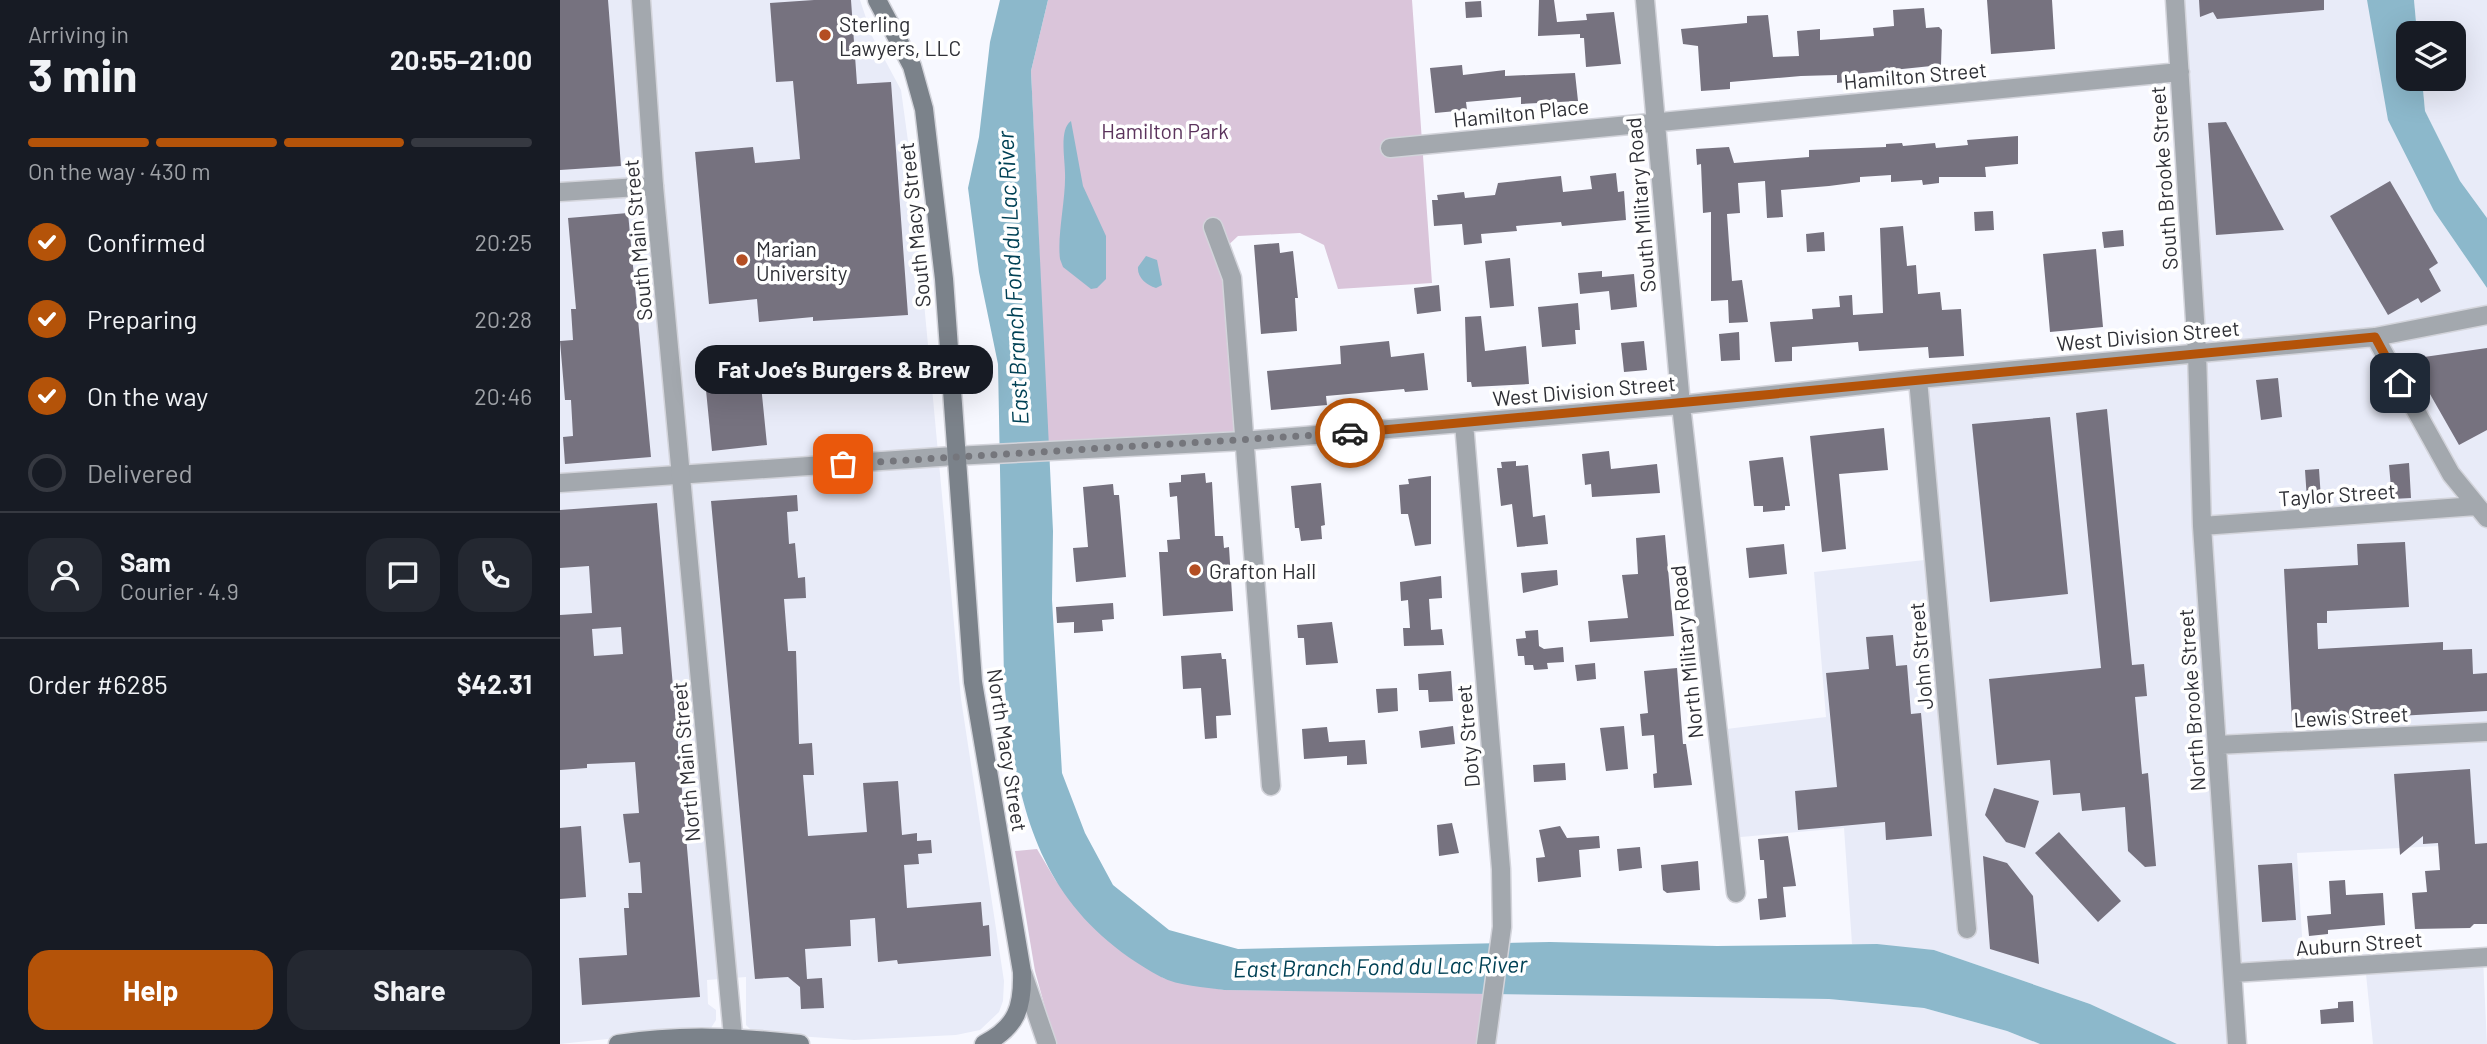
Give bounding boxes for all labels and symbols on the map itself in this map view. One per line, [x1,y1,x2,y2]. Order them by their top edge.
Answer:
place label: Sterling Lawyers, LLC [839,11,961,60]
marker: Sterling Lawyers, LLC [817,27,833,43]
street label: Hamilton Street [1842,56,1988,94]
street label: South Brooke Street [2144,85,2182,271]
street label: Hamilton Place [1452,92,1590,132]
street label: South Military Road [1620,116,1660,294]
park label: Hamilton Park [1101,118,1229,143]
water label: East Branch Fond du Lac River [990,129,1034,426]
street label: South Macy Street [893,141,935,309]
street label: South Main Street [617,158,657,322]
place label: Marian University [756,236,848,285]
marker: Marian University [734,252,750,268]
street label: West Division Street [2055,315,2241,355]
callout: Fat Joe’s Burgers & Brew [694,345,992,394]
pin [2370,353,2430,413]
street label: West Division Street [1491,370,1677,410]
courier [1315,398,1385,468]
pin [813,434,873,494]
street label: Taylor Street [2278,477,2396,511]
place label: Grafton Hall [1209,558,1316,583]
marker: Grafton Hall [1187,562,1203,578]
street label: North Military Road [1664,564,1708,740]
street label: John Street [1903,601,1937,711]
street label: North Brooke Street [2172,608,2210,792]
street label: North Macy Street [983,667,1033,833]
street label: North Main Street [666,681,704,843]
street label: Doty Street [1450,684,1484,788]
street label: Lewis Street [2293,701,2409,731]
street label: Auburn Street [2295,926,2423,960]
water label: East Branch Fond du Lac River [1233,949,1528,983]

